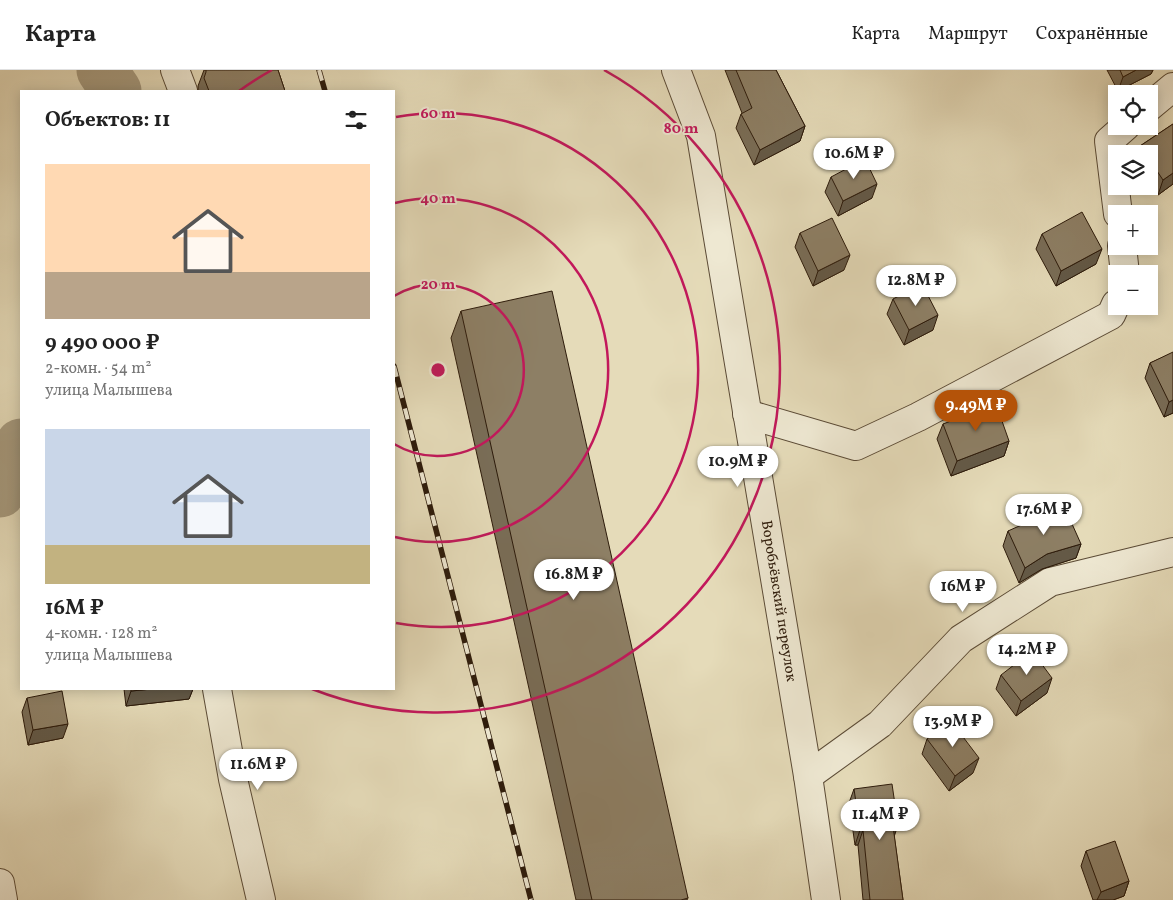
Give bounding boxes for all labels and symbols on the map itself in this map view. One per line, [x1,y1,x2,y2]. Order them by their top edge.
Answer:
text: 60 m [421,104,456,125]
text: 80 m [664,119,699,140]
pin: 10.6M ₽ [808,138,900,180]
text: 40 m [420,189,456,210]
pin: 12.8M ₽ [870,264,962,307]
text: 20 m [421,275,456,296]
centre of rings [429,361,447,379]
pin: 9.49M ₽ [930,390,1022,432]
pin: 10.9M ₽ [692,446,784,488]
pin: 17.6M ₽ [998,494,1090,536]
street label: Воробьёвский переулок [755,519,801,683]
pin: 16.8M ₽ [528,558,620,601]
pin: 16M ₽ [928,570,998,613]
pin: 14.2M ₽ [981,634,1073,676]
pin: 13.9M ₽ [907,706,999,748]
pin: 11.6M ₽ [212,748,304,791]
pin: 11.4M ₽ [834,798,926,841]

